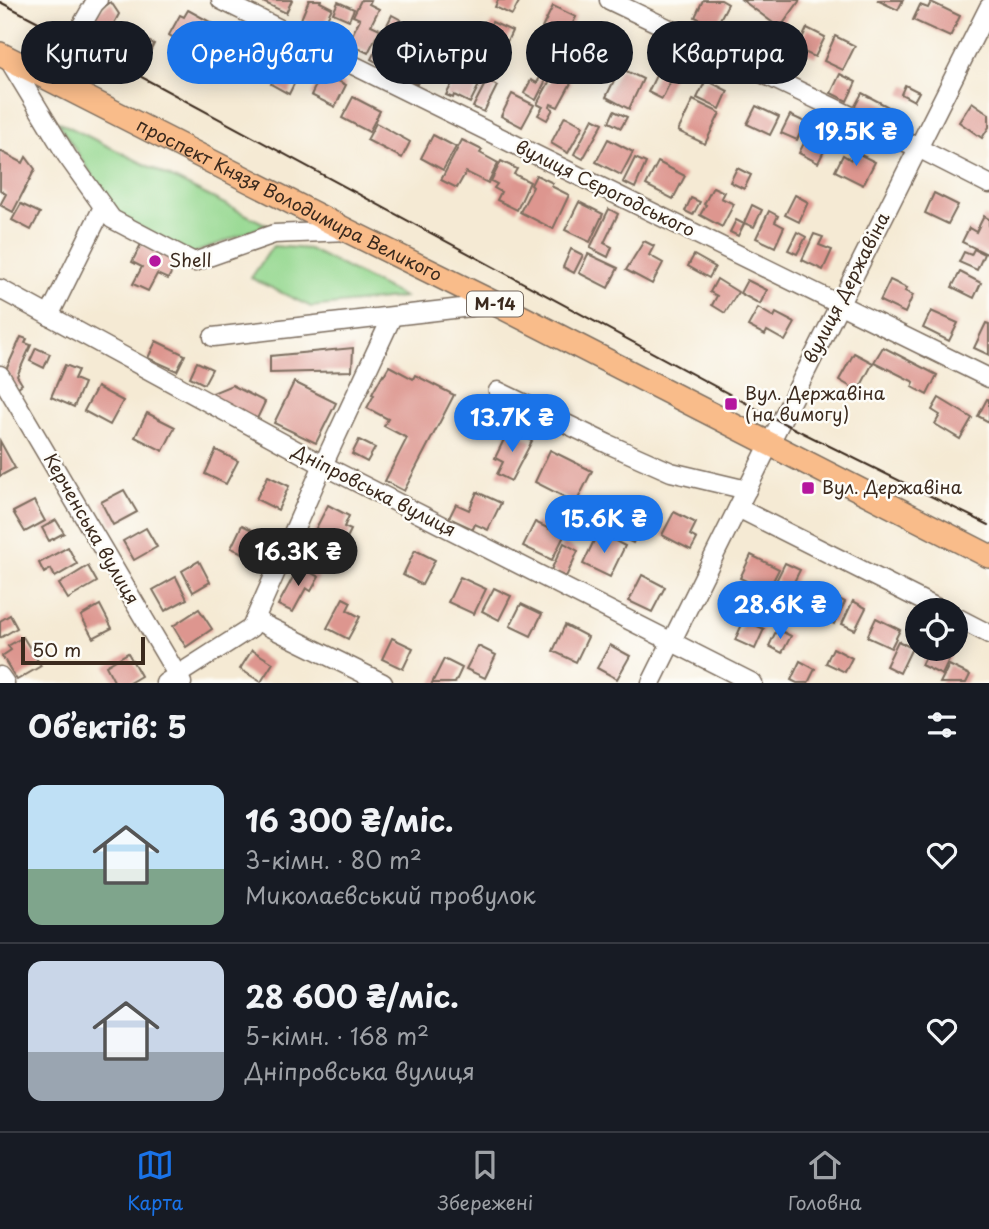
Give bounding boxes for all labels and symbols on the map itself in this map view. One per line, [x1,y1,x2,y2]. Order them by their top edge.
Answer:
pin: 19.5K ₴ [791,108,921,168]
street label: проспект Князя Володимира Великого [132,111,447,287]
street label: вулиця Сєрогодського [511,132,700,243]
street label: вулиця Державіна [796,206,896,368]
place label: Shell [169,246,211,273]
marker: Shell [147,253,163,269]
road number: М-14 [467,292,523,316]
place label: Вул. Державіна (на вимогу) [745,379,886,427]
pin: 13.7K ₴ [447,394,577,454]
marker: Вул. Державіна (на вимогу) [723,396,739,412]
street label: Дніпровська вулиця [287,436,461,543]
street label: Керченська вулиця [38,447,147,609]
place label: Вул. Державіна [822,473,963,500]
marker: Вул. Державіна [800,480,816,496]
pin: 15.6K ₴ [539,496,669,555]
pin: 16.3K ₴ [233,528,363,588]
pin: 28.6K ₴ [715,582,845,641]
scale bar [21,634,145,666]

